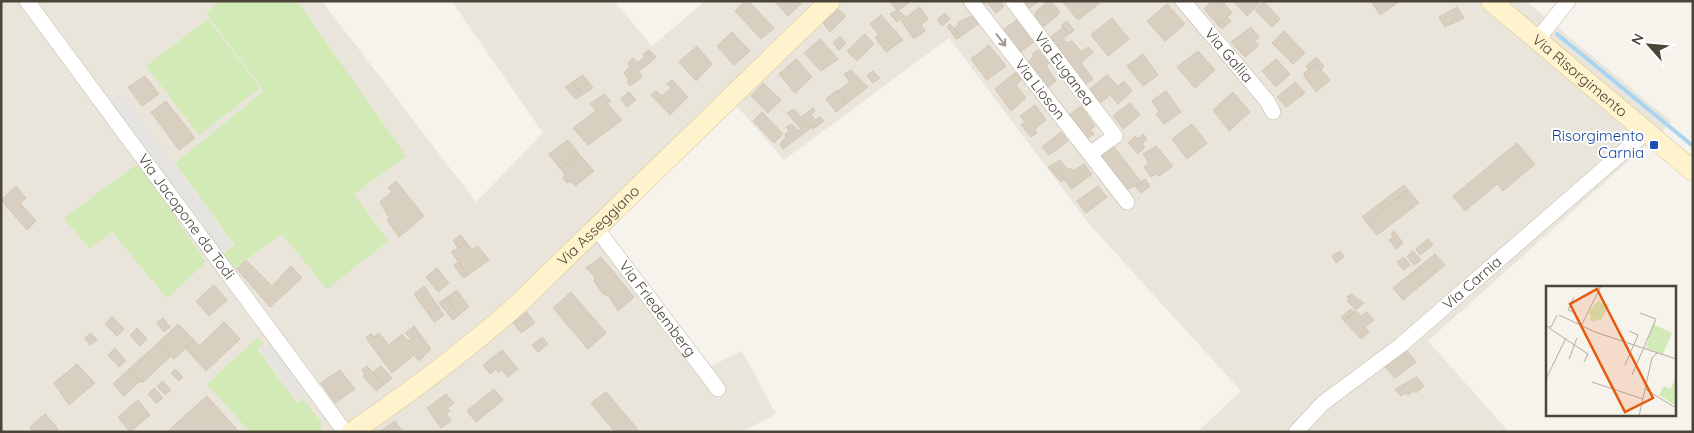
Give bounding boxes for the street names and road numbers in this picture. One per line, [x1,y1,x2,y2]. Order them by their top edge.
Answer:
street label: Via Gallia [1201,24,1257,86]
street label: Via Euganea [1030,28,1098,109]
street label: Via Risorgimento [1528,30,1632,121]
street label: Via Lioson [1011,55,1070,123]
street label: Via Jacopone da Todi [134,150,239,283]
street label: Via Asseggiano [553,181,643,270]
street label: Via Carnia [1438,252,1505,314]
street label: Via Friedemberg [615,256,700,360]

